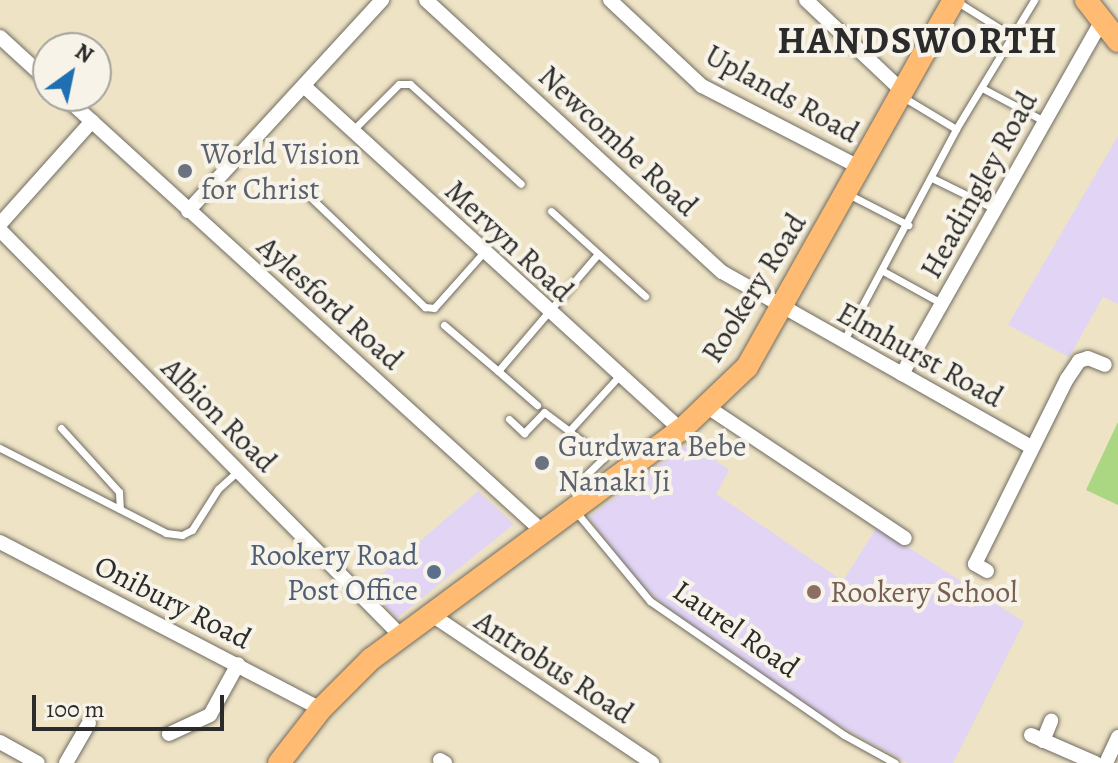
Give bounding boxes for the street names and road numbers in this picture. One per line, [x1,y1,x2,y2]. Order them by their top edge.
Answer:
street label: Uplands Road [699,37,865,151]
street label: Newcombe Road [531,58,705,224]
street label: Headingley Road [913,85,1045,285]
street label: Mervyn Road [438,173,580,309]
street label: Rookery Road [694,207,814,369]
street label: Aylesford Road [250,228,410,378]
street label: Elmhurst Road [831,295,1009,415]
street label: Albion Road [154,350,284,480]
street label: Onibury Road [89,547,257,657]
street label: Laurel Road [666,572,806,686]
street label: Antrobus Road [468,603,640,731]

